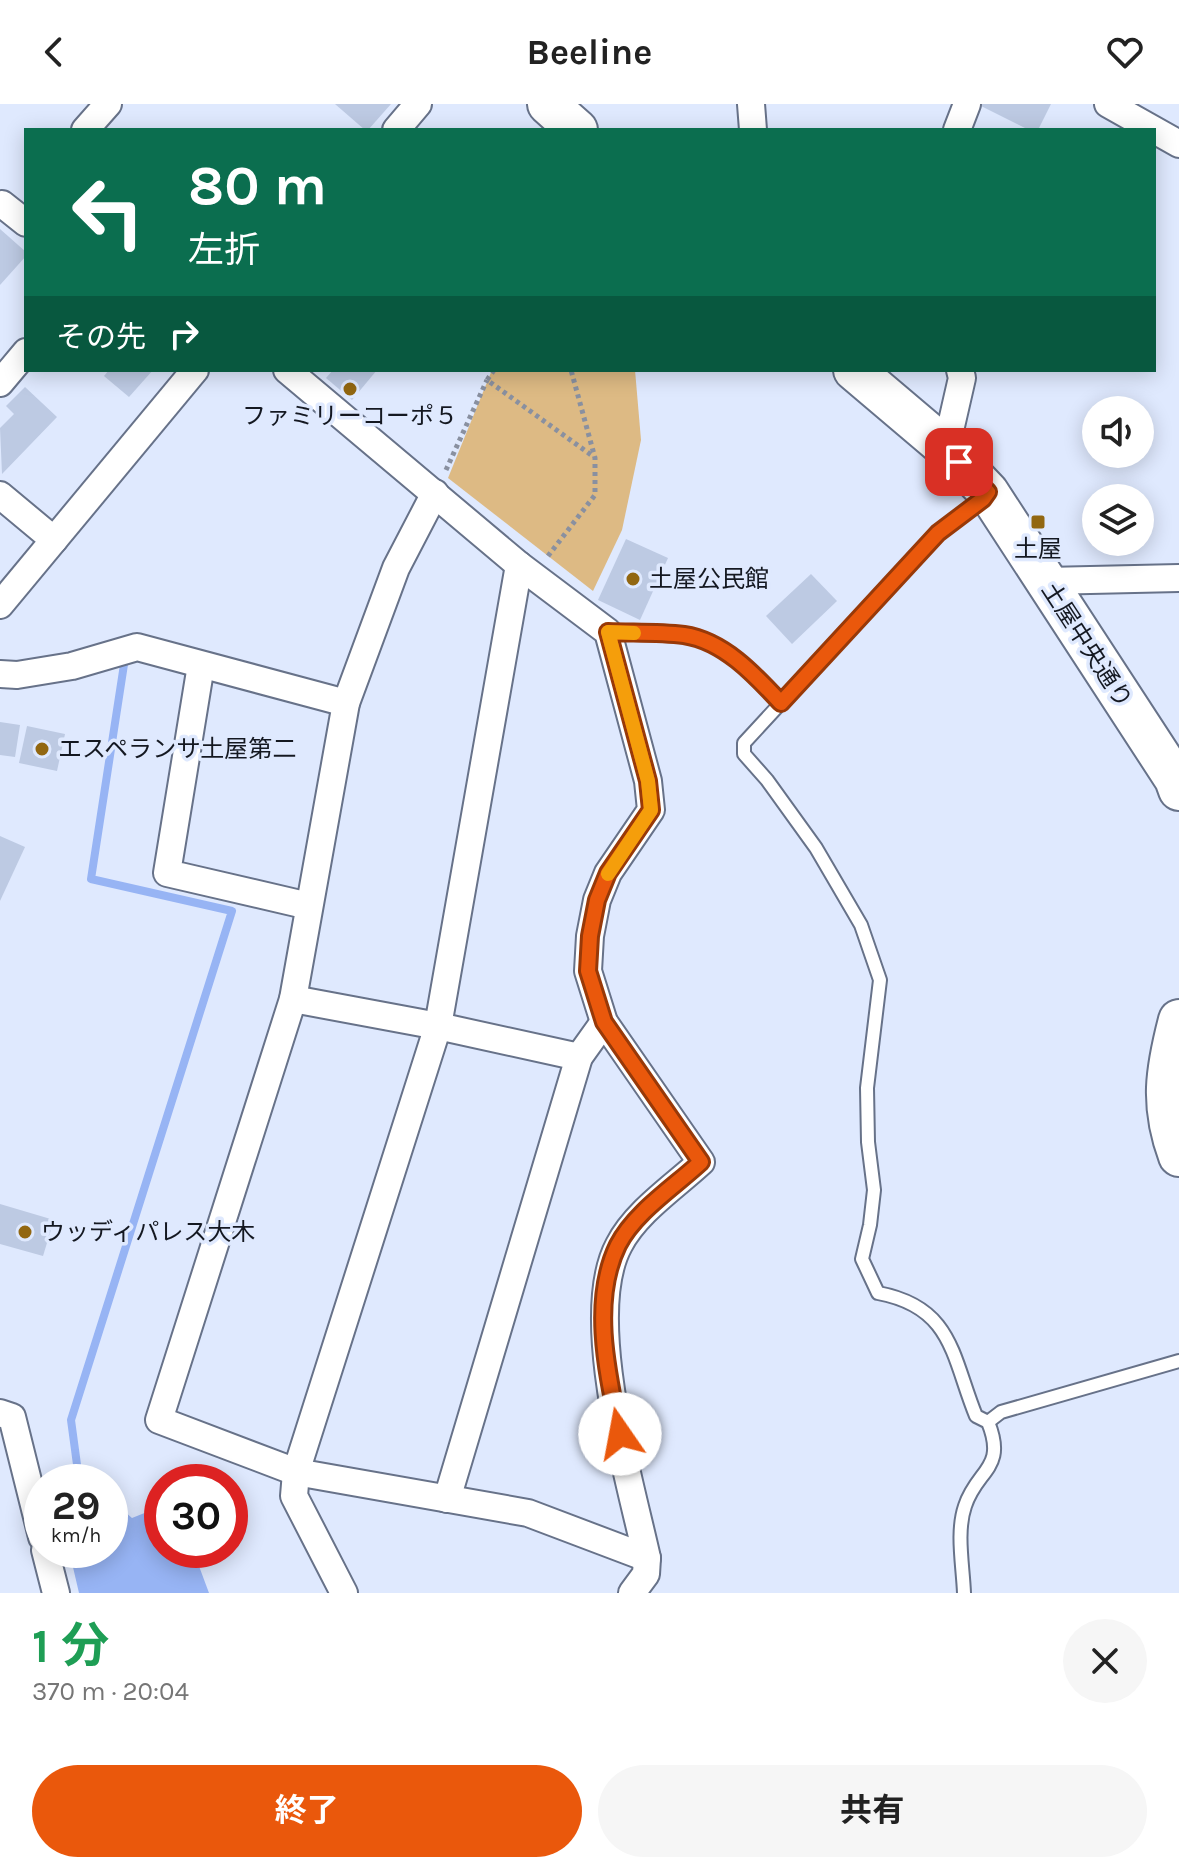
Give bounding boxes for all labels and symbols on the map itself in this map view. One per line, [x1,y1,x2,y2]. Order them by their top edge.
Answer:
marker: ファミリーコーポ５ [341,380,359,398]
place label: ファミリーコーポ５ [242,402,458,430]
pin [925,428,993,496]
marker: 土屋 [1029,513,1047,531]
place label: 土屋 [1014,535,1062,563]
place label: 土屋公民館 [649,565,769,593]
marker: 土屋公民館 [624,570,642,588]
street label: 土屋中央通り [1036,577,1138,713]
place label: エスペランサ土屋第二 [58,735,296,763]
marker: エスペランサ土屋第二 [33,740,51,758]
place label: ウッディパレス大木 [41,1218,255,1246]
marker: ウッディパレス大木 [16,1223,34,1241]
position arrow [578,1392,662,1476]
speed limit sign: 30 [144,1464,248,1568]

